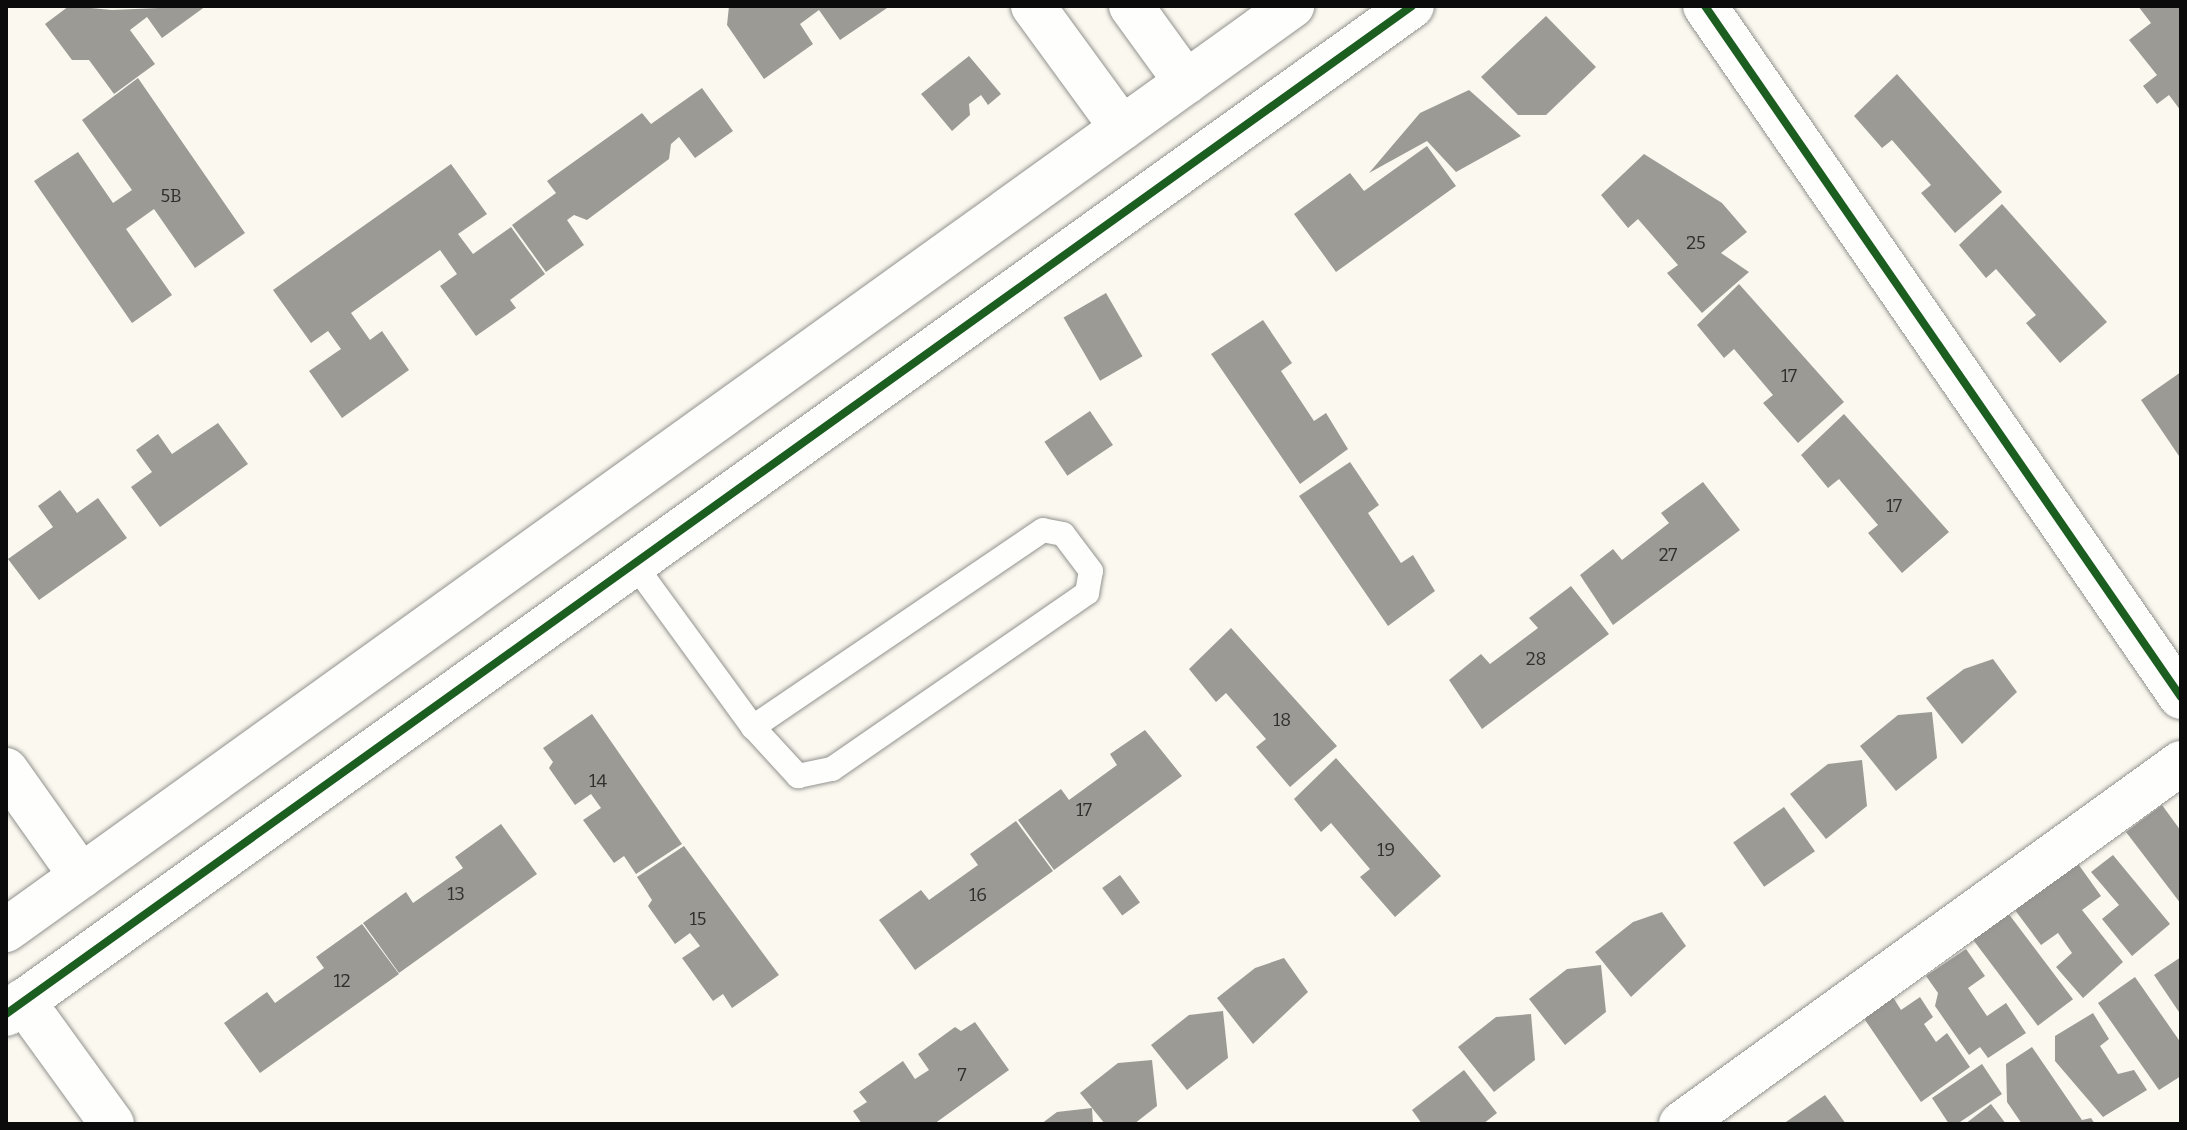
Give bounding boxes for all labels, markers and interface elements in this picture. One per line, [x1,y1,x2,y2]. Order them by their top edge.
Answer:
house number: 5B [160,185,182,207]
house number: 25 [1686,232,1706,254]
house number: 17 [1781,365,1797,387]
house number: 17 [1886,495,1902,517]
house number: 27 [1659,544,1677,566]
house number: 28 [1526,648,1546,670]
house number: 18 [1273,709,1291,731]
house number: 14 [589,770,607,792]
house number: 17 [1076,799,1092,821]
house number: 19 [1377,839,1395,861]
house number: 13 [447,883,465,905]
house number: 16 [969,884,987,906]
house number: 15 [690,908,706,930]
house number: 12 [333,970,351,992]
house number: 7 [957,1064,967,1086]

